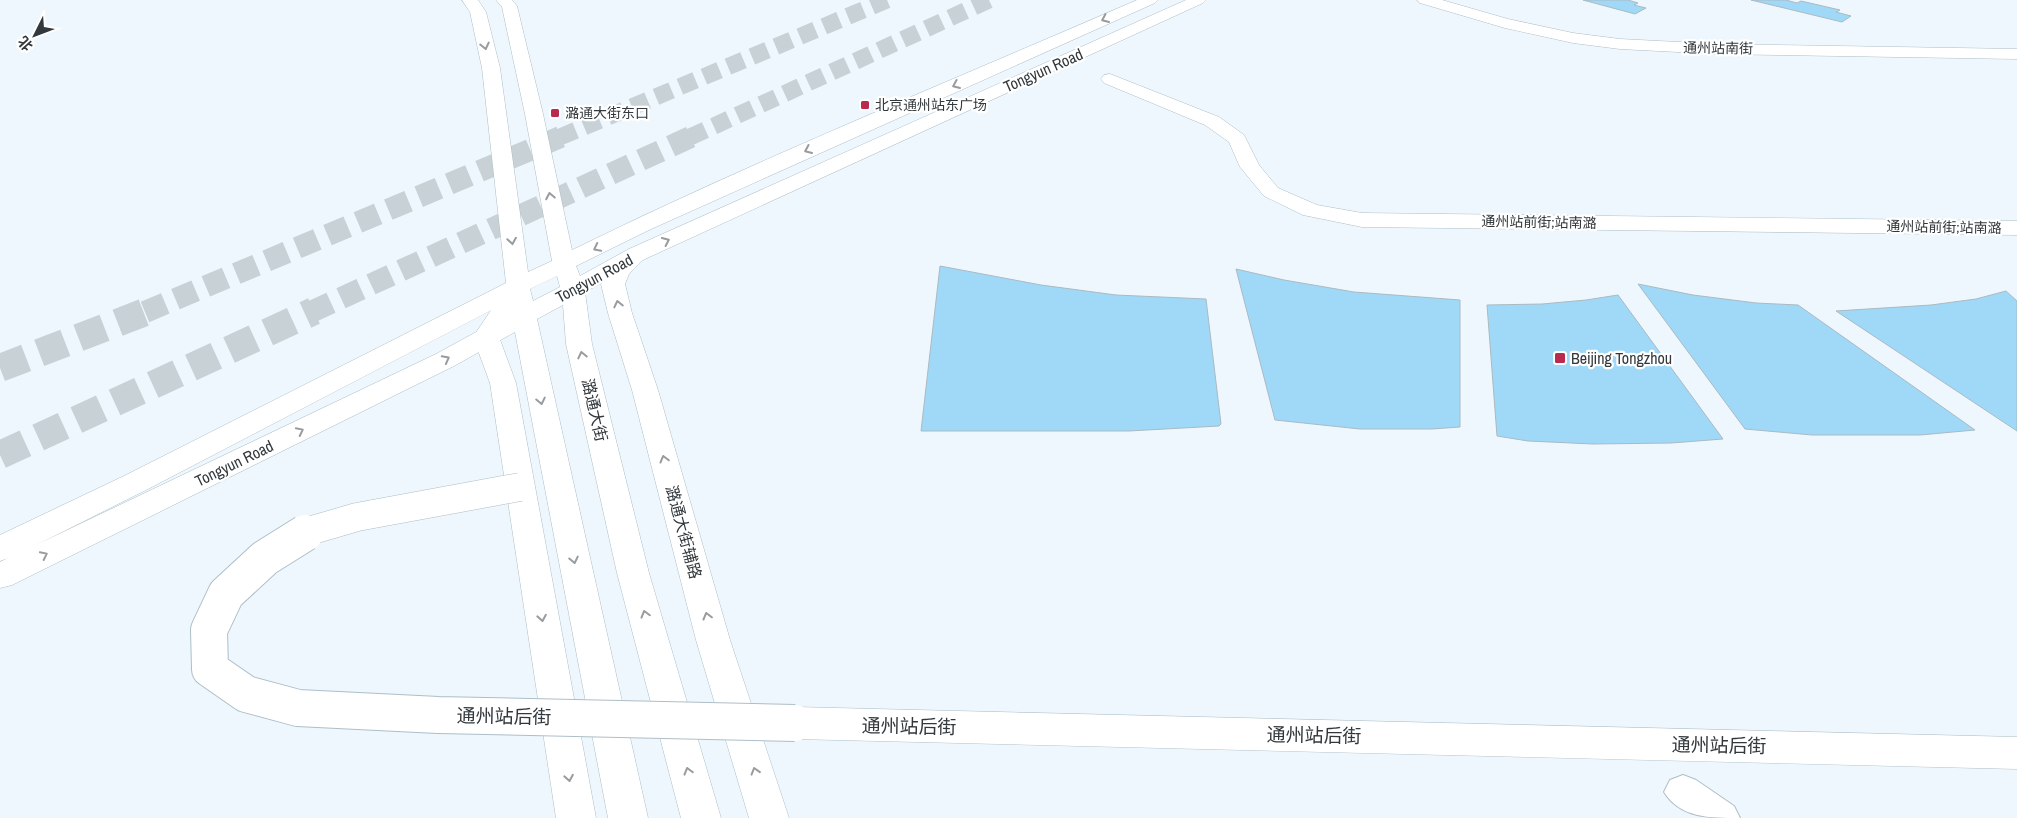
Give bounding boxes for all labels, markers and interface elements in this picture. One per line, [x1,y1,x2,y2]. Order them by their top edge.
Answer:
north arrow [10,10,60,60]
one-way arrow [1101,13,1110,24]
text: 北 [14,32,37,55]
street label: 通州站南街 [1683,38,1753,58]
one-way arrow [479,41,490,50]
street label: Tongyun Road [1000,43,1086,97]
one-way arrow [952,78,961,89]
place label: 北京通州站东广场 [875,96,987,114]
marker: 北京通州站东广场 [859,99,871,111]
place label: 潞通大街东口 [565,104,649,122]
marker: 潞通大街东口 [549,107,561,119]
one-way arrow [804,144,813,154]
one-way arrow [545,191,556,200]
street label: 通州站前街;站南潞 [1481,212,1597,232]
street label: 通州站前街;站南潞 [1886,217,2002,237]
one-way arrow [661,236,670,247]
one-way arrow [507,237,517,246]
one-way arrow [593,242,602,252]
street label: Tongyun Road [551,248,637,308]
one-way arrow [613,299,624,308]
place label: Beijing Tongzhou [1571,347,1672,369]
one-way arrow [577,350,588,359]
marker: Beijing Tongzhou [1553,351,1567,365]
one-way arrow [441,355,450,365]
street label: 潞通大街 [577,376,613,444]
one-way arrow [535,397,546,406]
one-way arrow [295,426,304,437]
street label: Tongyun Road [191,435,277,491]
one-way arrow [659,455,670,464]
street label: 潞通大街辅路 [661,483,707,581]
one-way arrow [39,551,48,561]
one-way arrow [569,556,579,565]
one-way arrow [640,611,650,619]
one-way arrow [702,612,713,621]
one-way arrow [537,613,547,622]
street label: 通州站后街 [456,702,552,730]
street label: 通州站后街 [861,712,957,740]
street label: 通州站后街 [1266,721,1362,749]
street label: 通州站后街 [1671,731,1767,759]
one-way arrow [684,767,694,776]
one-way arrow [750,768,760,776]
one-way arrow [564,774,574,782]

